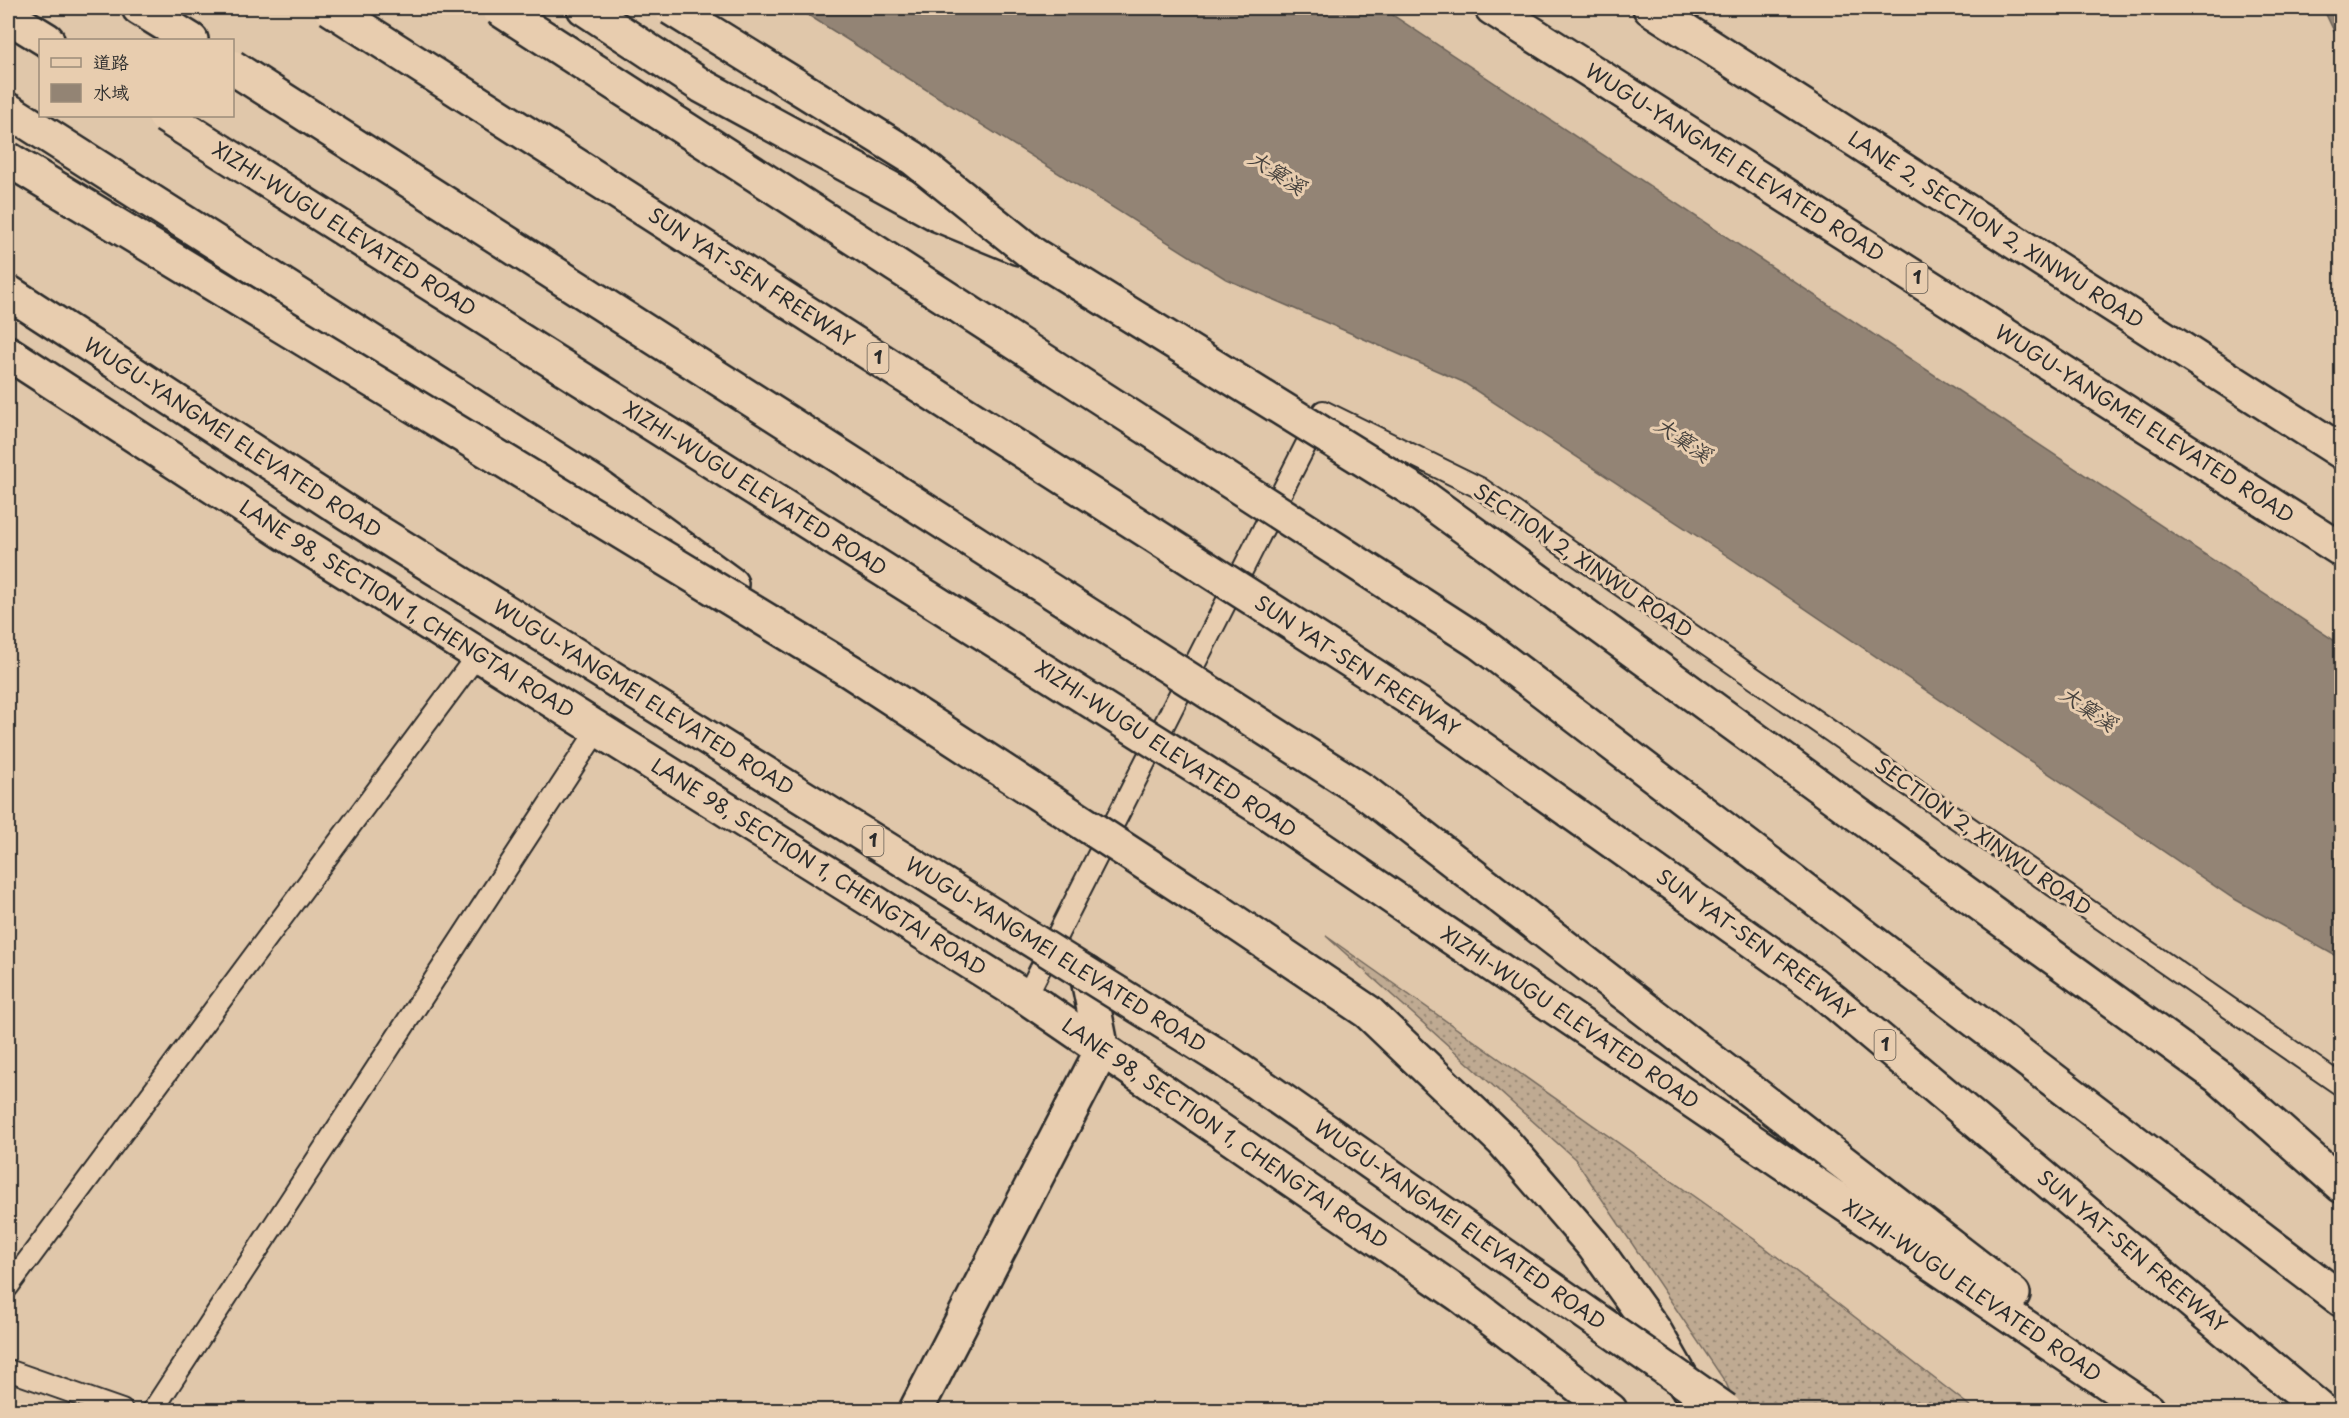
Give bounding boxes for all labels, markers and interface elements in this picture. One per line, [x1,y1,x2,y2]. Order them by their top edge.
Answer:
legend [39,39,234,117]
text: 道路 [93,48,129,75]
street label: WUGU-YANGMEI ELEVATED ROAD [1580,55,1891,269]
text: 水域 [93,78,129,105]
street label: LANE 2, SECTION 2, XINWU ROAD [1843,123,2150,335]
street label: XIZHI-WUGU ELEVATED ROAD [207,134,482,323]
water label: 大窠溪 [1243,141,1314,202]
street label: SUN YAT-SEN FREEWAY [643,199,861,354]
road number: 1 [1906,263,1928,293]
street label: WUGU-YANGMEI ELEVATED ROAD [1990,317,2301,530]
street label: WUGU-YANGMEI ELEVATED ROAD [78,329,388,545]
road number: 1 [868,343,888,373]
street label: XIZHI-WUGU ELEVATED ROAD [618,393,893,582]
water label: 大窠溪 [1649,407,1720,470]
street label: SECTION 2, XINWU ROAD [1468,475,1699,645]
street label: LANE 98, SECTION 1, CHENGTAI ROAD [234,492,581,725]
street label: SUN YAT-SEN FREEWAY [1249,587,1466,743]
street label: WUGU-YANGMEI ELEVATED ROAD [488,592,800,802]
street label: XIZHI-WUGU ELEVATED ROAD [1030,652,1303,844]
water label: 大窠溪 [2054,676,2125,739]
street label: LANE 98, SECTION 1, CHENGTAI ROAD [646,750,993,983]
street label: SECTION 2, XINWU ROAD [1869,750,2098,923]
road number: 1 [862,826,884,856]
street label: WUGU-YANGMEI ELEVATED ROAD [900,849,1213,1059]
street label: SUN YAT-SEN FREEWAY [1650,861,1862,1027]
street label: XIZHI-WUGU ELEVATED ROAD [1436,919,1706,1115]
street label: LANE 98, SECTION 1, CHENGTAI ROAD [1056,1010,1395,1256]
road number: 1 [1874,1030,1896,1060]
street label: WUGU-YANGMEI ELEVATED ROAD [1309,1111,1612,1336]
street label: SUN YAT-SEN FREEWAY [2031,1162,2234,1339]
street label: XIZHI-WUGU ELEVATED ROAD [1838,1191,2108,1388]

